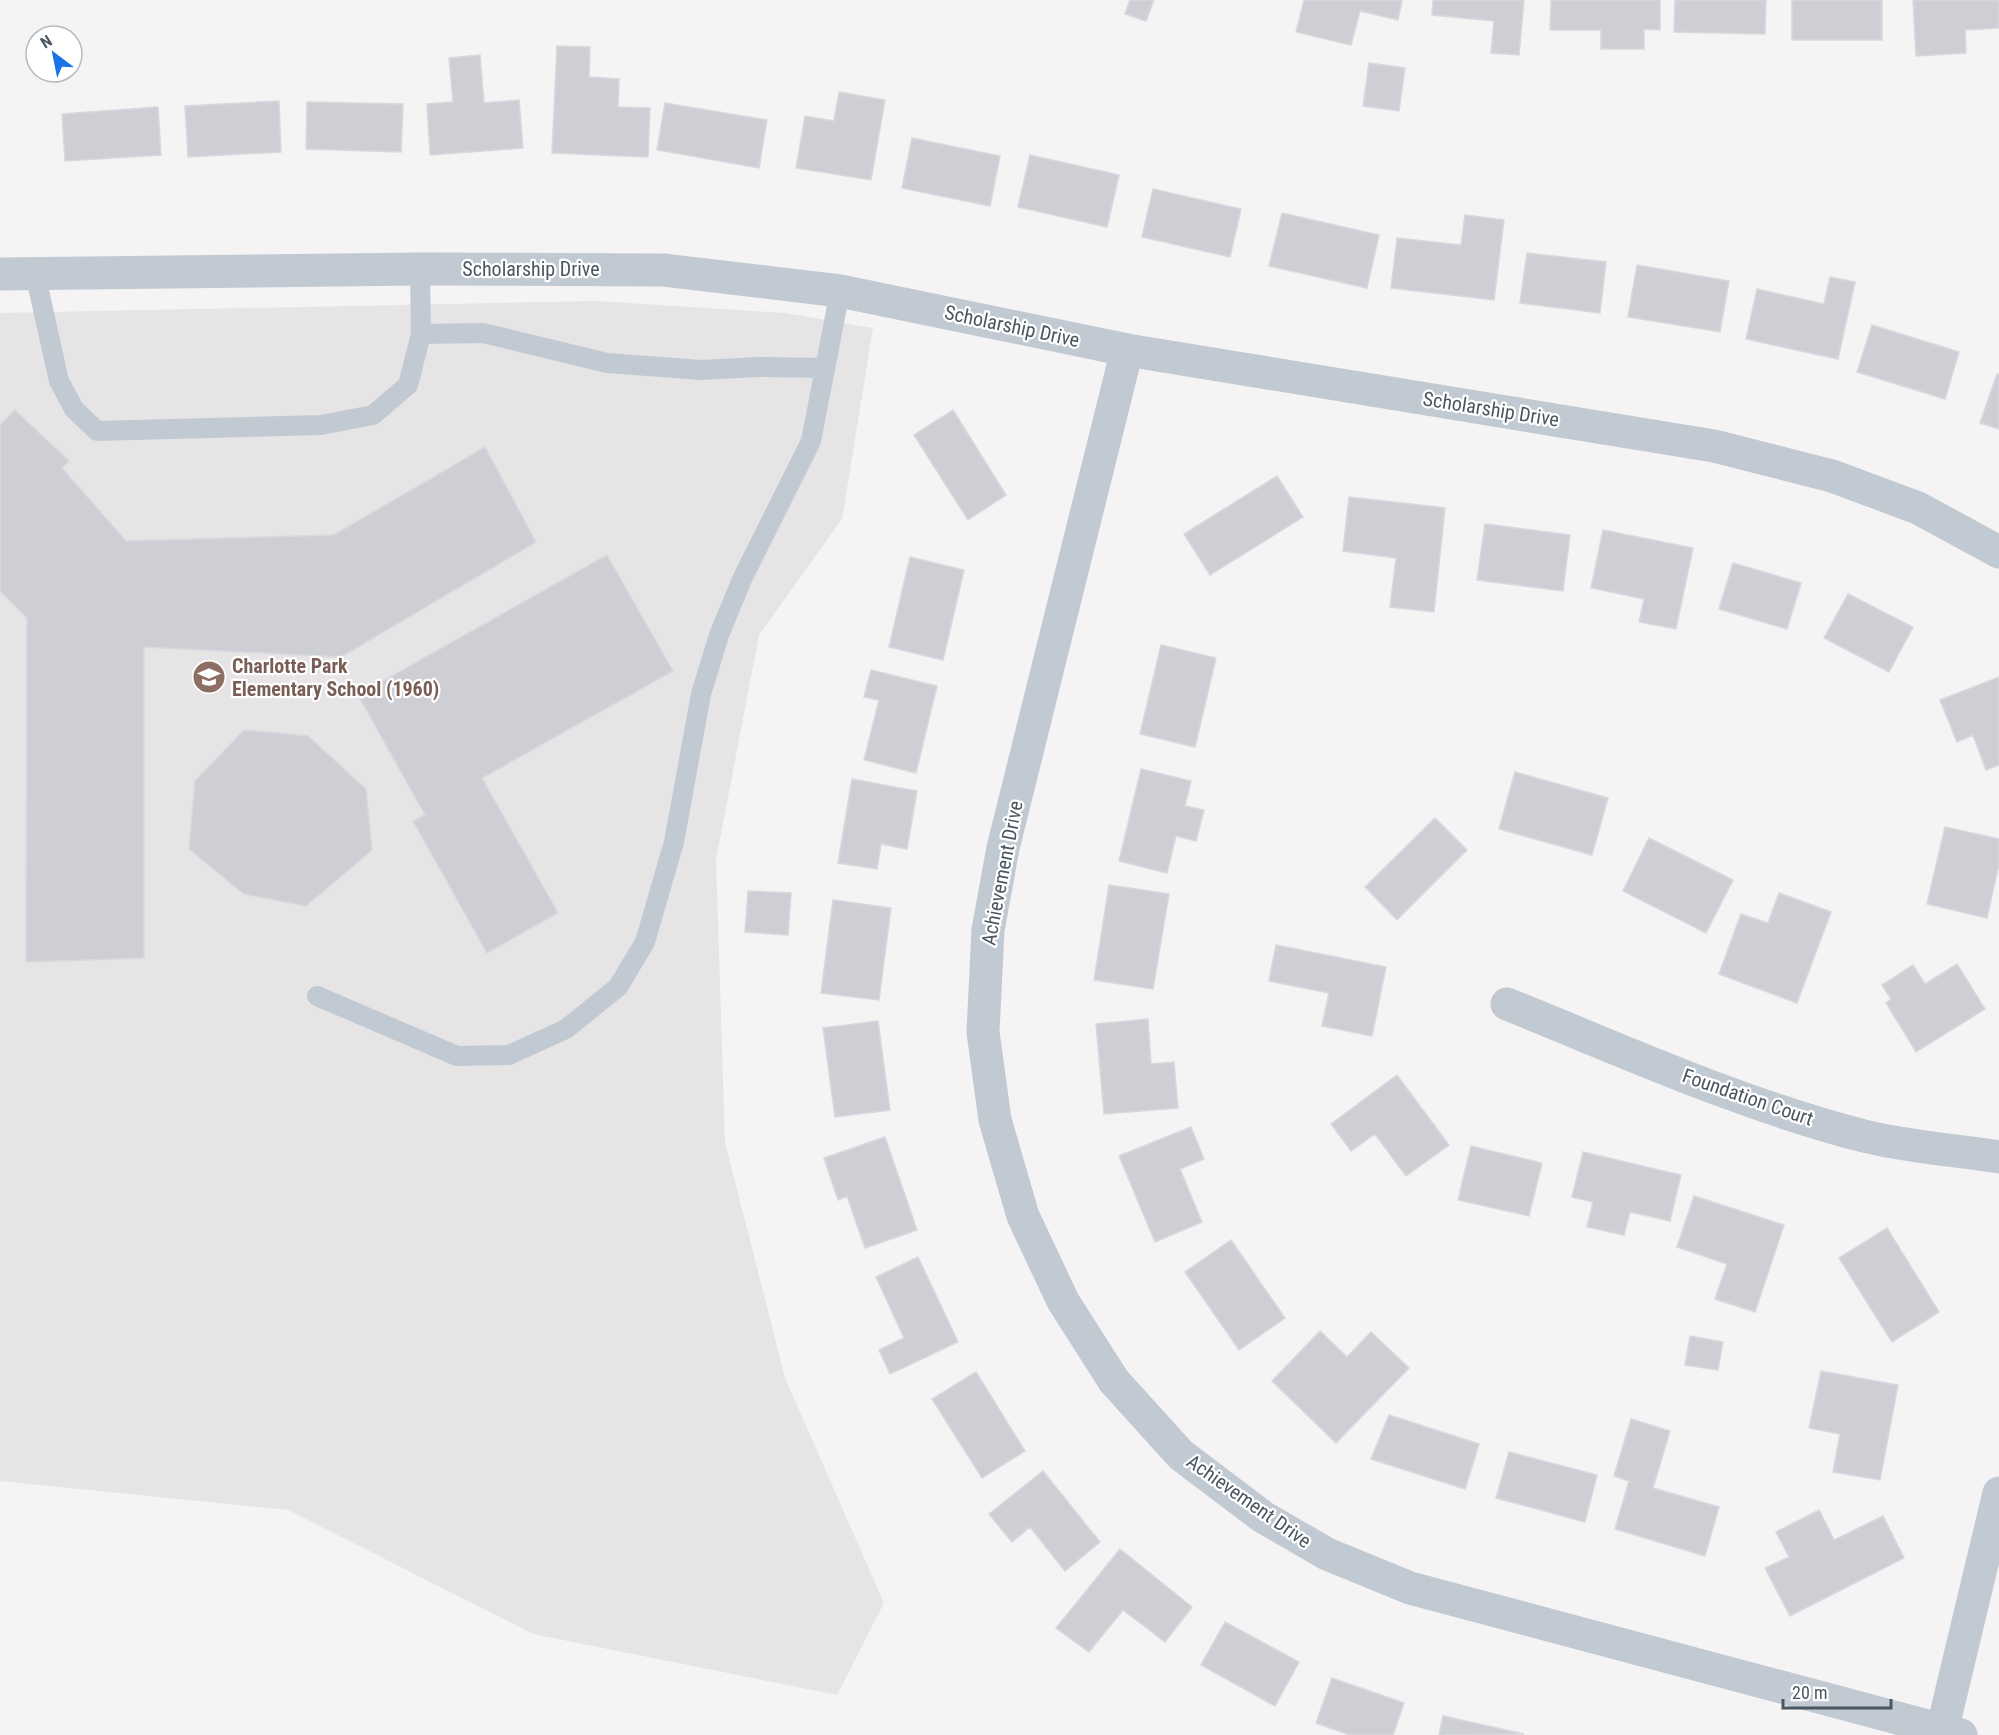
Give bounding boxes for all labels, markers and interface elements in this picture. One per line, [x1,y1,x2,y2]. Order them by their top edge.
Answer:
north arrow [24,24,84,84]
text: N [37,31,56,52]
street label: Scholarship Drive [462,257,600,281]
street label: Scholarship Drive [942,300,1082,352]
street label: Scholarship Drive [1421,386,1561,432]
place label: Charlotte Park Elementary School (1960) [232,654,439,701]
school or university icon: Charlotte Park Elementary School (1960) [191,659,227,695]
street label: Achievement Drive [976,799,1028,947]
street label: Foundation Court [1679,1063,1817,1131]
street label: Achievement Drive [1182,1449,1316,1553]
scale bar [1783,1672,1891,1710]
text: 20 m [1792,1682,1827,1703]

